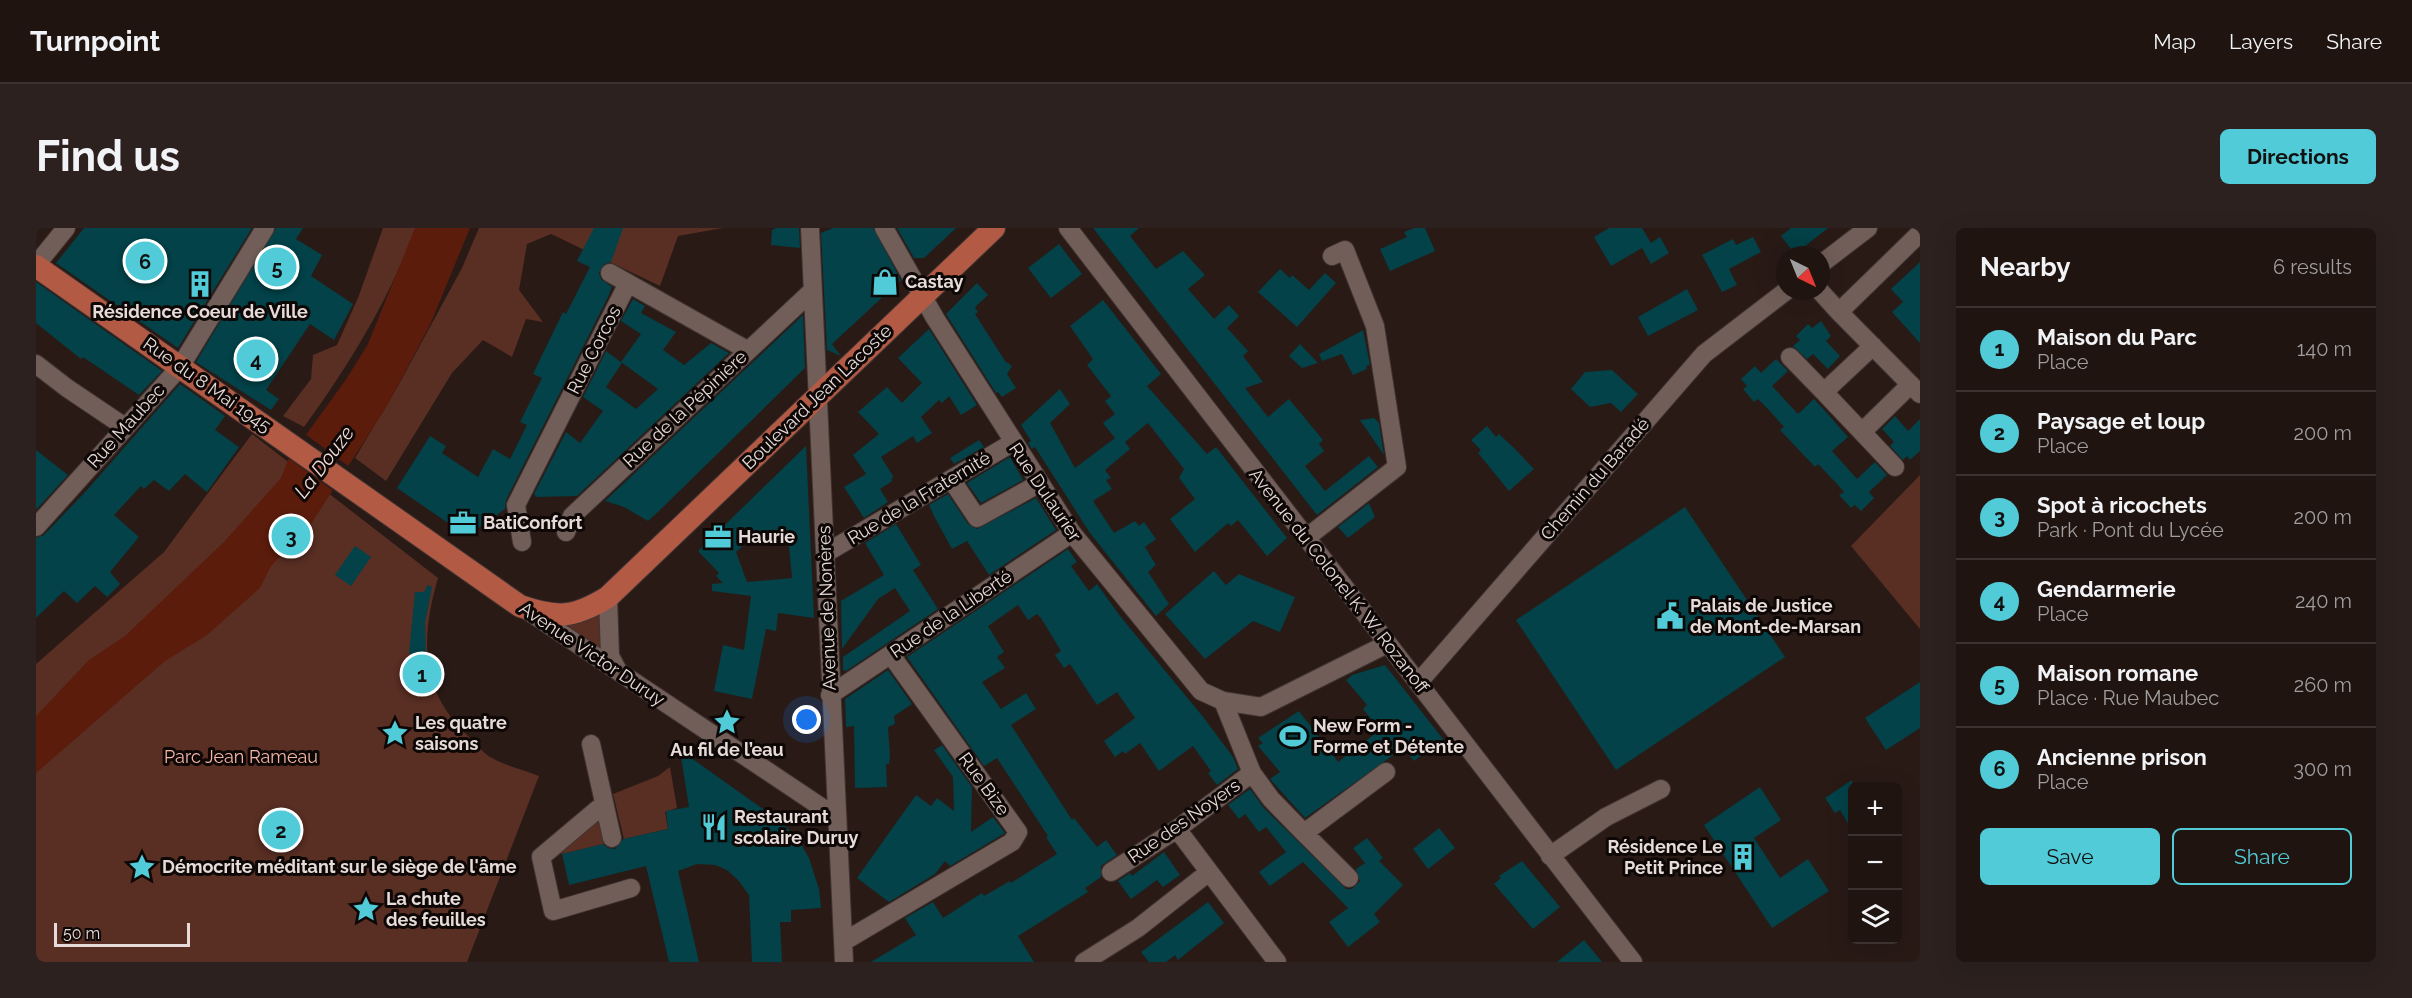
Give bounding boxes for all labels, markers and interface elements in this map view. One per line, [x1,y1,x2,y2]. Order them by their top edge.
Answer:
text: Turnpoint [30,25,160,58]
text: Map [2153,29,2196,54]
text: Layers [2229,29,2293,54]
text: Share [2326,29,2382,54]
button: Directions [2220,129,2376,184]
text: Find us [36,132,180,181]
pin: 6 [126,238,164,284]
pin: 5 [258,244,296,290]
north arrow [1776,246,1830,300]
text: Nearby [1980,252,2070,282]
text: 6 results [2273,255,2352,279]
shop icon: Castay [870,267,900,297]
building icon: Résidence Coeur de Ville [185,269,215,299]
place label: Castay [905,271,963,292]
place label: Résidence Coeur de Ville [92,301,308,322]
street label: Rue Corcos [562,302,625,397]
street label: Boulevard Jean Lacoste [738,320,896,473]
text: Maison du Parc [2037,324,2197,350]
street label: Rue du 8 Mai 1945 [139,333,275,437]
pin: 4 [236,336,276,382]
text: 1 [1995,337,2004,361]
text: 140 m [2297,337,2352,361]
street label: Rue de la Pépinière [619,346,751,471]
text: Place [2037,350,2088,374]
street label: Rue Maubec [83,379,169,472]
text: Paysage et loup [2037,408,2205,434]
street label: Chemin du Baradé [1536,413,1654,544]
water label: La Douze [289,421,359,503]
text: 2 [1994,421,2005,445]
text: 200 m [2294,421,2352,445]
text: Place [2037,434,2088,458]
street label: Rue Dulaurier [1005,439,1086,545]
street label: Rue de la Fraternité [844,446,994,548]
street label: Avenue du Colonel K. W. Rozanoff [1245,464,1434,698]
text: Spot à ricochets [2037,492,2207,518]
text: 3 [1994,505,2005,529]
text: 200 m [2294,505,2352,529]
office icon: BatiConfort [448,508,478,538]
place label: BatiConfort [483,512,582,533]
pin: 3 [272,514,310,558]
text: Park · Pont du Lycée [2037,518,2224,542]
office icon: Haurie [703,522,733,552]
street label: Avenue de Nonères [813,525,840,691]
place label: Haurie [738,526,795,547]
street label: Rue de la Liberté [886,565,1016,662]
text: Gendarmerie [2037,576,2176,602]
text: 4 [1994,589,2005,613]
text: 240 m [2295,589,2352,613]
place label: Palais de Justice de Mont-de-Marsan [1690,595,1861,637]
street label: Avenue Victor Duruy [516,597,669,710]
public building icon: Palais de Justice de Mont-de-Marsan [1655,601,1685,631]
text: Place [2037,602,2088,626]
pin: 1 [402,652,442,696]
text: Maison romane [2037,660,2198,686]
text: 5 [1994,673,2005,697]
text: 260 m [2294,673,2352,697]
text: Place · Rue Maubec [2037,686,2219,710]
your location [792,705,821,734]
place icon: Au fil de l’eau [712,707,742,737]
place label: Les quatre saisons [415,712,507,754]
place label: New Form - Forme et Détente [1313,715,1464,757]
place icon: Les quatre saisons [380,718,410,748]
sports icon: New Form - Forme et Détente [1278,721,1308,751]
place label: Au fil de l’eau [670,739,784,760]
text: Ancienne prison [2037,744,2207,770]
park label: Parc Jean Rameau [164,746,318,767]
street label: Rue Bize [955,748,1014,820]
text: 6 [1993,757,2006,781]
text: 300 m [2293,757,2352,781]
text: Place [2037,770,2088,794]
street label: Rue des Noyers [1124,774,1244,867]
map controls [1848,782,1902,944]
button: + [1848,782,1902,836]
place label: Restaurant scolaire Duruy [734,806,859,848]
pin: 2 [262,808,300,852]
restaurant icon: Restaurant scolaire Duruy [699,812,729,842]
button: Save [1980,828,2160,885]
button: Share [2172,828,2352,885]
place label: Résidence Le Petit Prince [1607,836,1723,878]
button: − [1848,836,1902,890]
building icon: Résidence Le Petit Prince [1728,842,1758,872]
place icon: Démocrite méditant sur le siège de l'âme [127,852,157,882]
place label: Démocrite méditant sur le siège de l'âme [162,856,517,877]
place label: La chute des feuilles [386,888,486,930]
button: layers [1848,890,1902,944]
place icon: La chute des feuilles [351,894,381,924]
scale bar [54,920,190,948]
text: 50 m [63,924,100,943]

